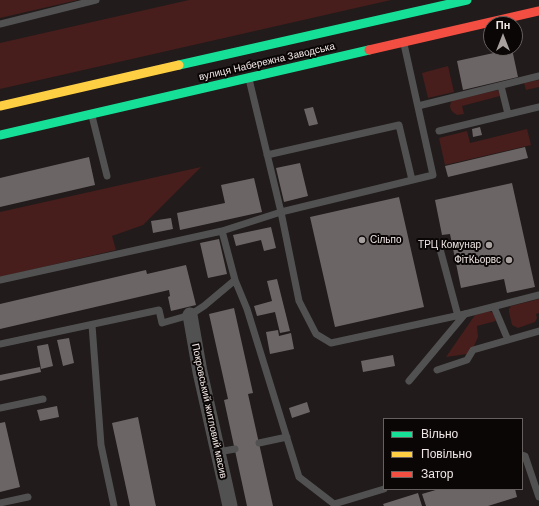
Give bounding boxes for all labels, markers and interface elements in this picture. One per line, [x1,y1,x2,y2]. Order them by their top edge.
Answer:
north arrow [483,16,523,56]
text: Пн [496,19,510,31]
street label: вулиця Набережна Заводська [198,41,336,83]
place label: Сільпо [370,234,401,246]
marker: Сільпо [357,235,367,245]
place label: ТРЦ Комунар [418,239,481,251]
marker: ТРЦ Комунар [484,240,494,250]
place label: ФiтКьорвс [454,254,501,266]
marker: ФiтКьорвс [504,255,514,265]
street label: Покровський житловий масив [189,342,229,480]
legend [383,418,523,490]
text: Вільно [421,427,458,441]
text: Повільно [421,447,472,461]
text: Затор [421,467,453,481]

